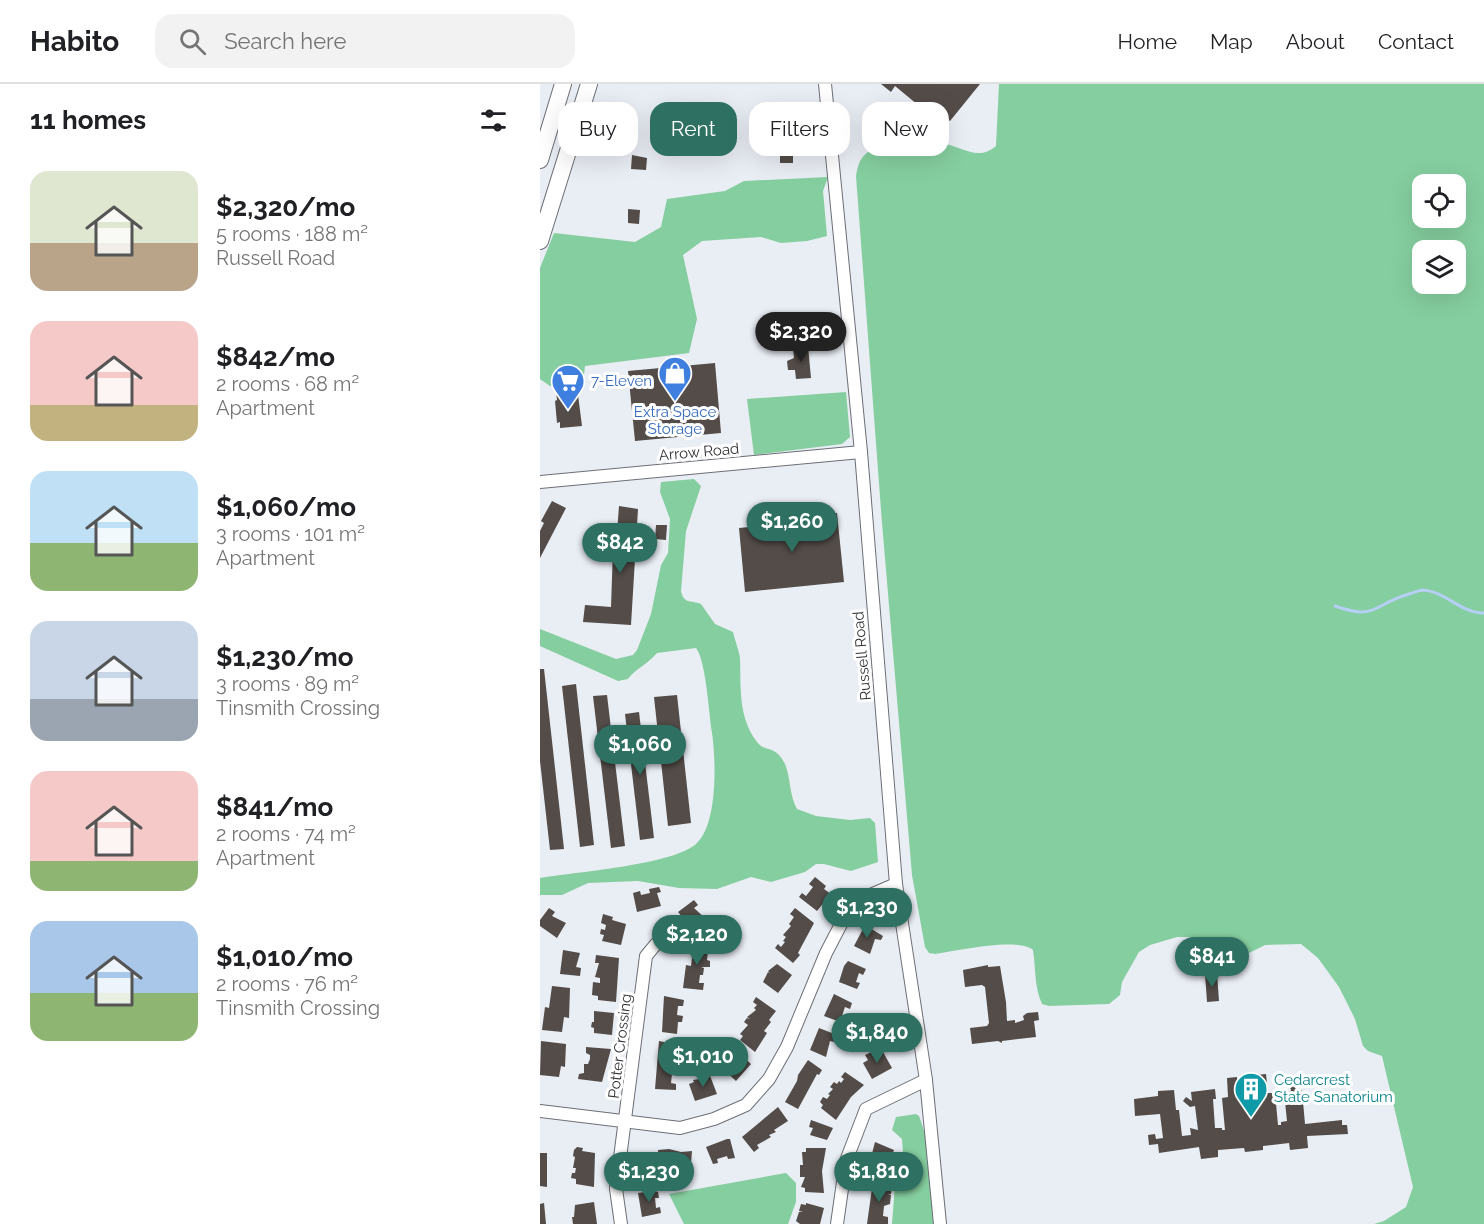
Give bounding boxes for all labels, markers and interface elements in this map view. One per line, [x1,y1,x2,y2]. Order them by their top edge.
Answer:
search box [155,14,575,68]
text: Habito [30,25,119,58]
icon: search [176,25,209,58]
text: Search here [224,28,346,54]
text: Home [1118,29,1177,54]
text: Map [1210,29,1253,54]
text: About [1286,29,1345,54]
text: Contact [1378,29,1454,54]
chip: Buy [558,102,638,156]
chip: Rent [650,102,737,156]
chip: Filters [749,102,850,156]
chip: New [862,102,949,156]
icon: filters [477,104,510,137]
text: 11 homes [30,105,146,135]
map controls [1412,174,1466,294]
button: locate [1412,174,1466,228]
text: $2,320/mo [216,192,355,222]
icon: home [78,195,150,267]
text: 5 rooms · 188 m² [216,222,368,246]
button: layers [1412,240,1466,294]
text: Russell Road [216,246,335,270]
pin: $2,320 [752,312,850,363]
text: $2,320 [769,319,833,343]
text: $842/mo [216,342,335,372]
icon: home [78,345,150,417]
shop icon: Extra Space Storage [657,355,693,402]
supermarket icon: 7-Eleven [550,363,586,410]
text: 2 rooms · 68 m² [216,372,359,396]
place label: 7-Eleven [591,372,652,390]
text: Apartment [216,396,315,420]
place label: Extra Space Storage [634,403,716,438]
street label: Arrow Road [658,440,740,464]
text: $1,060/mo [216,492,356,522]
icon: home [78,495,150,567]
pin: $1,260 [743,502,841,553]
text: $1,260 [761,509,823,533]
text: 3 rooms · 101 m² [216,522,365,546]
pin: $842 [584,523,656,574]
text: $842 [596,530,644,554]
text: Apartment [216,546,315,570]
street label: Russell Road [849,611,875,701]
text: $1,230/mo [216,642,354,672]
icon: home [78,645,150,717]
text: 3 rooms · 89 m² [216,672,359,696]
text: Tinsmith Crossing [216,696,380,720]
pin: $1,060 [591,725,689,776]
text: $1,060 [608,732,672,756]
text: $841/mo [216,792,333,822]
icon: home [78,795,150,867]
text: 2 rooms · 74 m² [216,822,356,846]
text: Apartment [216,846,315,870]
pin: $1,230 [818,888,916,939]
text: $1,230 [836,895,898,919]
pin: $2,120 [648,915,746,966]
text: $2,120 [666,922,728,946]
pin: $841 [1176,937,1248,988]
text: $1,010/mo [216,942,353,972]
text: $841 [1189,944,1235,968]
icon: home [78,945,150,1017]
text: 2 rooms · 76 m² [216,972,358,996]
street label: Potter Crossing [605,993,635,1099]
text: Tinsmith Crossing [216,996,380,1020]
pin: $1,840 [828,1013,926,1064]
text: $1,840 [846,1020,908,1044]
pin: $1,010 [654,1037,752,1088]
text: $1,010 [672,1044,734,1068]
building icon: Cedarcrest State Sanatorium [1233,1071,1269,1118]
place label: Cedarcrest State Sanatorium [1274,1071,1393,1106]
pin: $1,230 [600,1152,698,1203]
pin: $1,810 [830,1152,928,1203]
text: $1,230 [618,1159,680,1183]
text: $1,810 [848,1159,910,1183]

